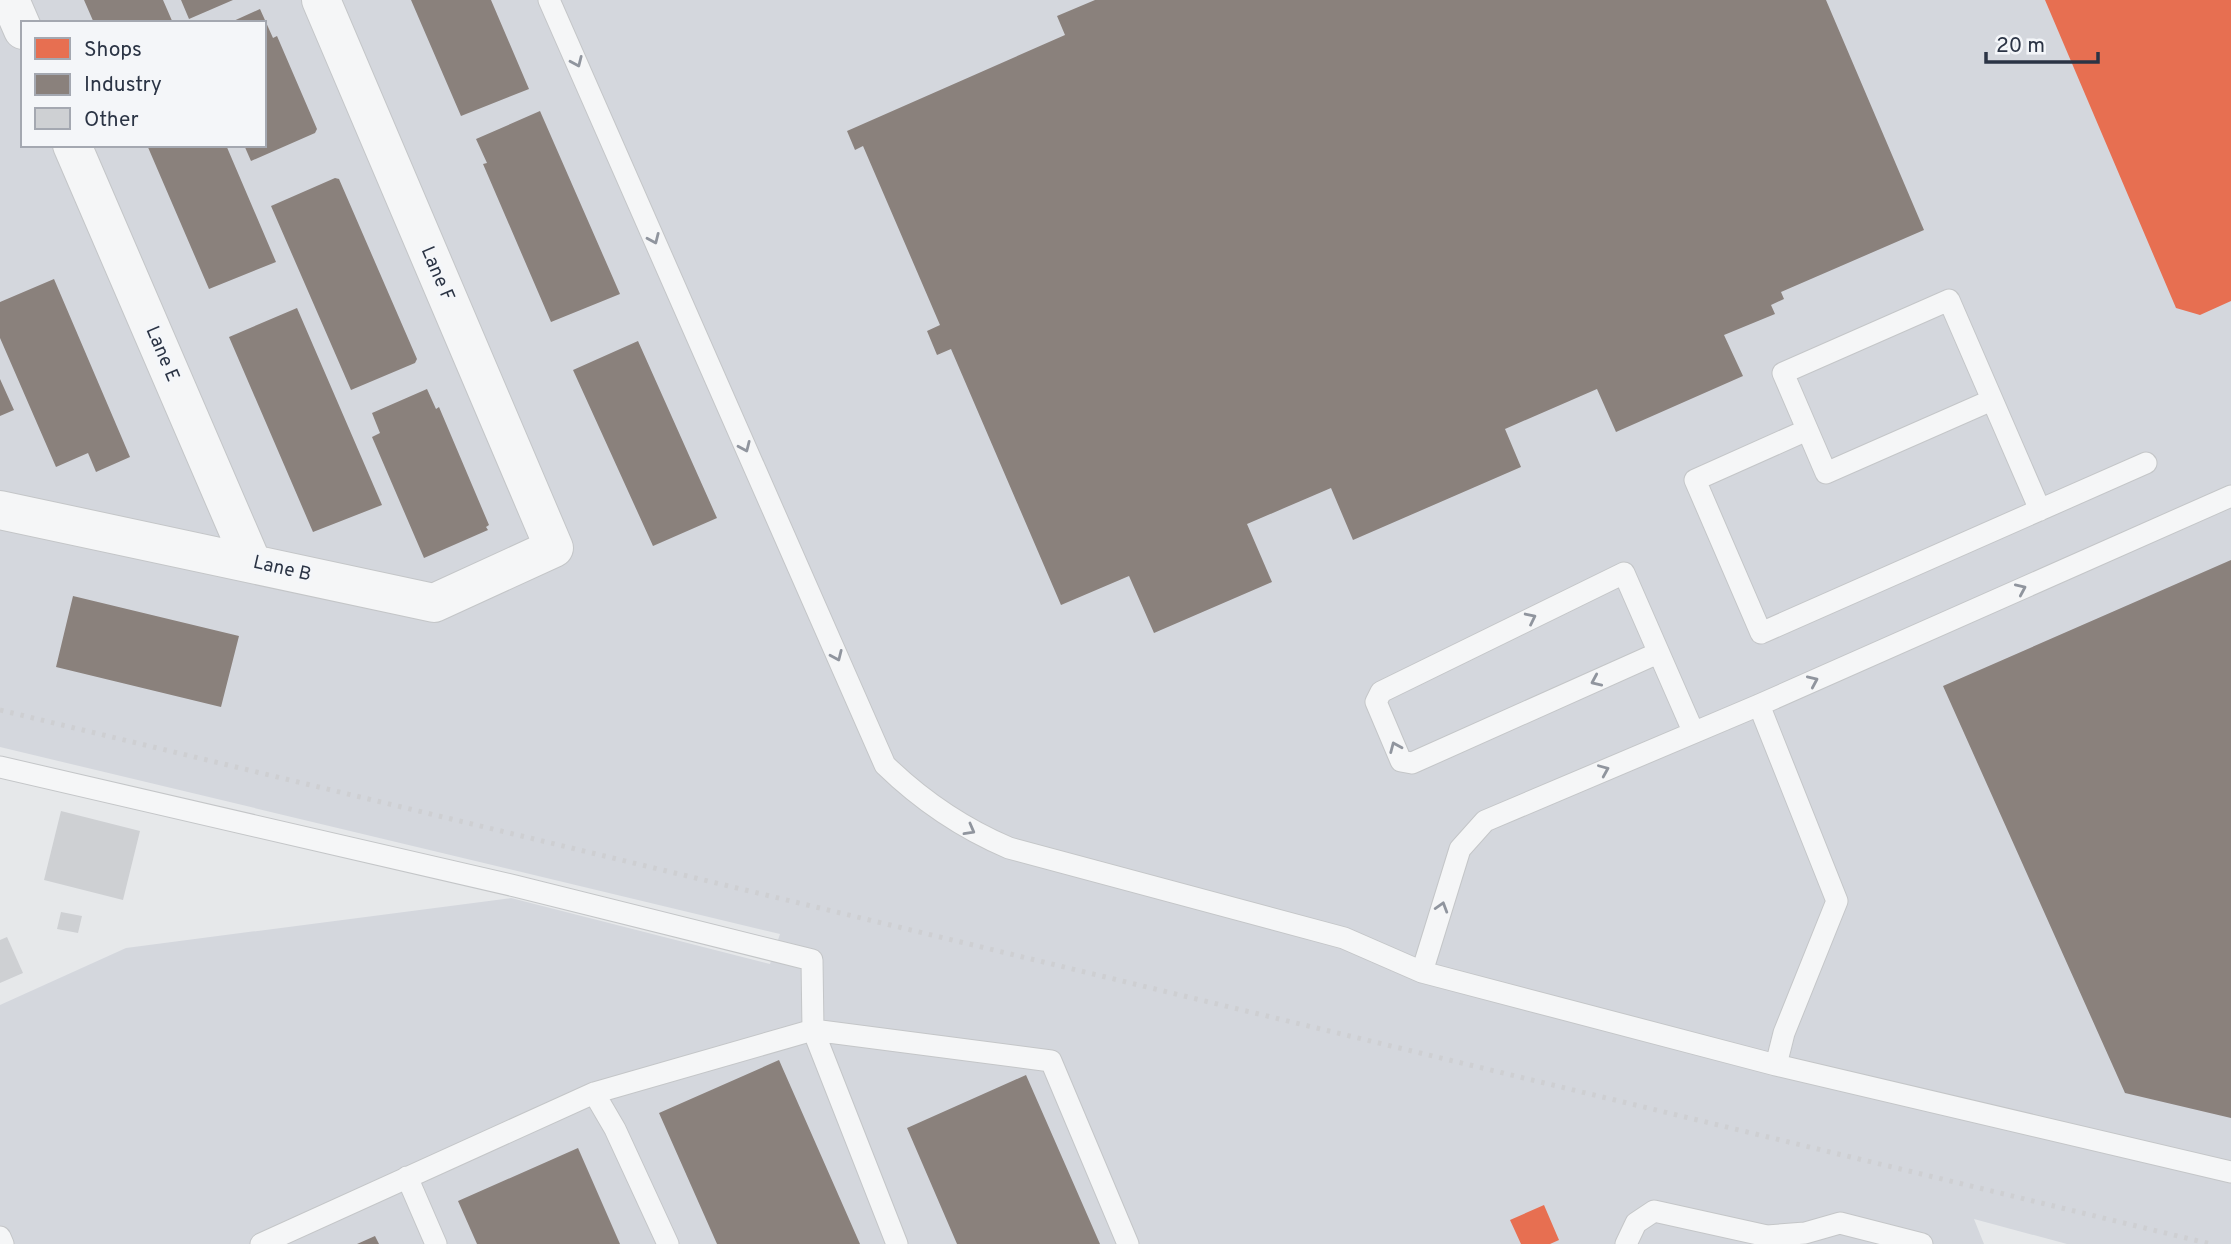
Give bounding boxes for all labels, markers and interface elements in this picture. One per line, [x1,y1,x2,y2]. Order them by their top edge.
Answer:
legend [21,21,266,147]
scale bar [1986,21,2098,65]
text: 20 m [1996,33,2045,60]
text: Shops [84,37,142,64]
one-way arrow [569,55,583,68]
text: Industry [84,72,162,99]
text: Other [84,107,139,134]
one-way arrow [646,232,660,244]
street label: Lane F [415,243,459,305]
street label: Lane E [140,323,184,385]
one-way arrow [737,440,751,452]
street label: Lane B [251,551,313,587]
one-way arrow [2014,583,2027,597]
one-way arrow [1524,613,1536,627]
one-way arrow [829,648,843,661]
one-way arrow [1590,673,1603,687]
one-way arrow [1806,675,1819,689]
one-way arrow [1389,742,1403,754]
one-way arrow [1597,764,1609,778]
one-way arrow [963,822,976,835]
one-way arrow [1434,901,1449,913]

